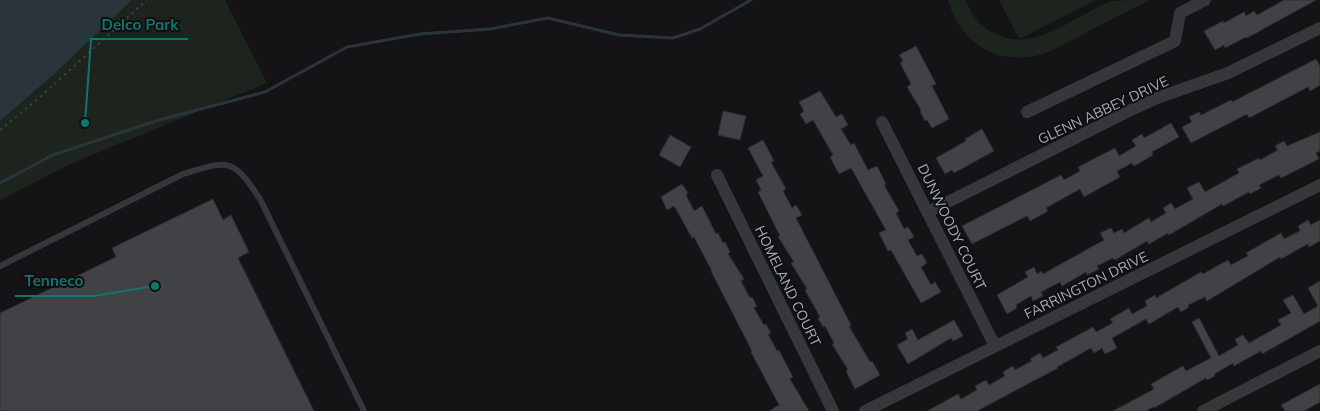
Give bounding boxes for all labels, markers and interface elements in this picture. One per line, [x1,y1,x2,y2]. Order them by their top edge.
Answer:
callout: Delco Park [91,9,188,39]
text: Delco Park [101,15,179,34]
street label: GLENN ABBEY DRIVE [1035,72,1171,148]
street label: DUNWOODY COURT [914,161,991,294]
street label: HOMELAND COURT [751,223,825,350]
street label: FARRINGTON DRIVE [1021,247,1151,323]
callout: Tenneco [15,266,94,296]
text: Tenneco [25,271,84,290]

